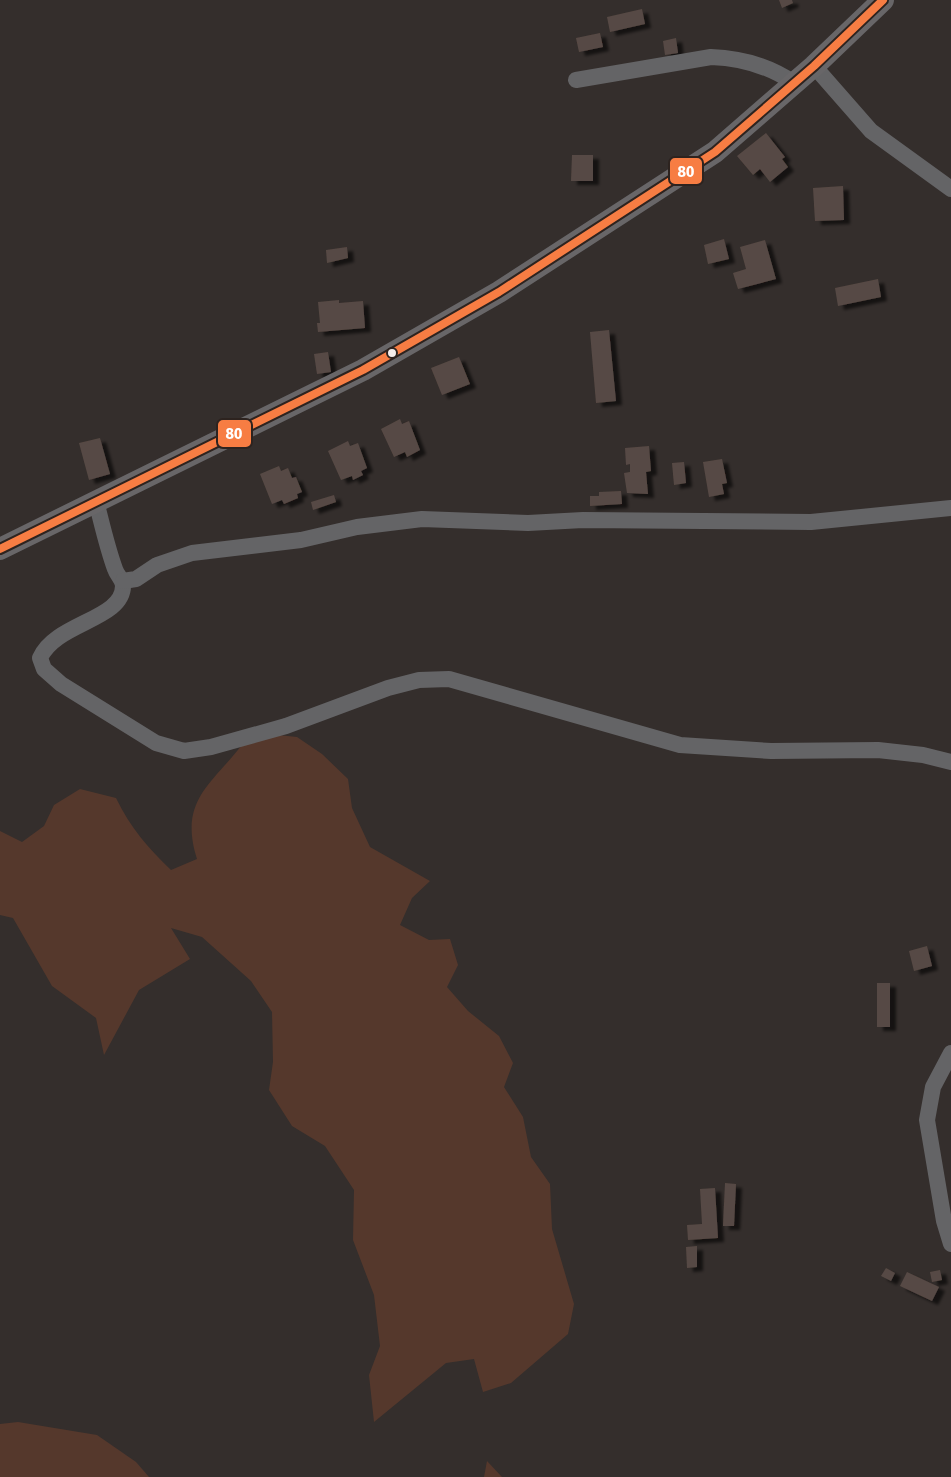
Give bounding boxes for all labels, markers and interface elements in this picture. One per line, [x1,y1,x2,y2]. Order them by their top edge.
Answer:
line badge: 80 [669,157,703,185]
text: 80 [677,162,695,181]
unlabelled marker [386,347,398,359]
line badge: 80 [217,419,252,448]
text: 80 [225,424,243,443]

